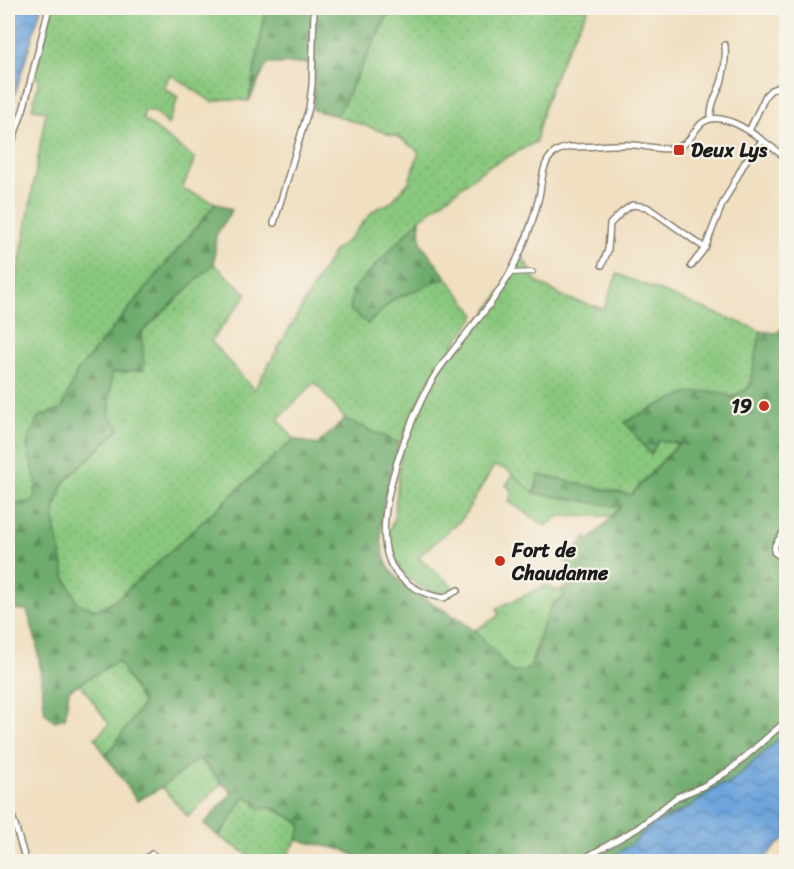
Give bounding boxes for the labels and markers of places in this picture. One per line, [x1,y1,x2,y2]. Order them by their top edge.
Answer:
place label: Deux Lys [691,133,768,168]
marker: Deux Lys [672,143,686,157]
place label: 19 [731,389,752,424]
marker: 19 [757,399,771,413]
place label: Fort de Chaudanne [511,533,609,591]
marker: Fort de Chaudanne [493,554,507,568]

